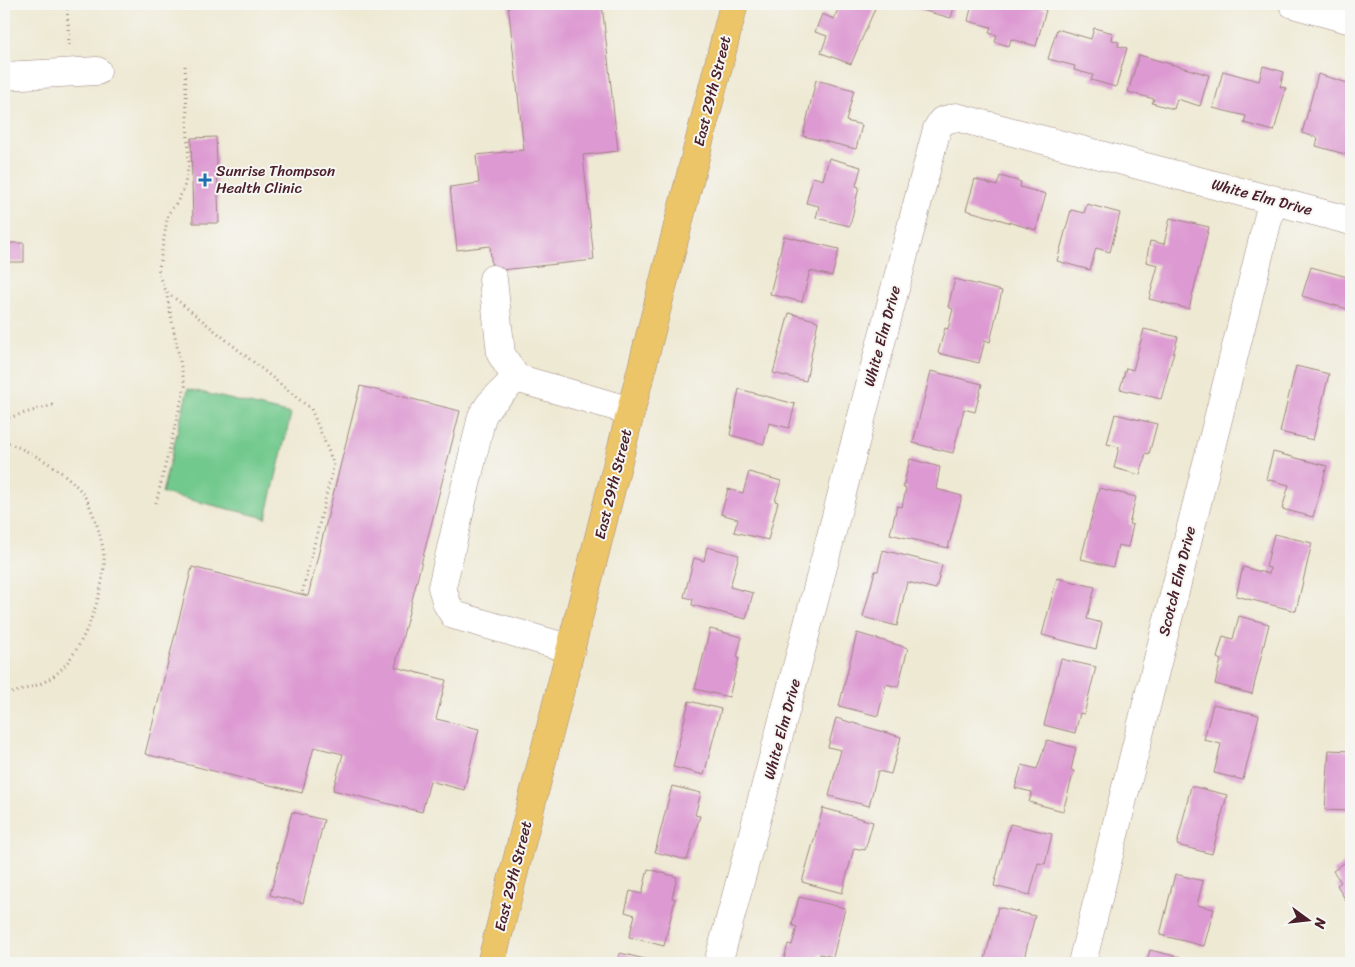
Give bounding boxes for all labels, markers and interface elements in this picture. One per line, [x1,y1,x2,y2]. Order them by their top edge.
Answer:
street label: East 29th Street [686,33,738,149]
place label: Sunrise Thompson Health Clinic [216,158,335,201]
street label: White Elm Drive [1209,171,1316,223]
marker: Sunrise Thompson Health Clinic [198,173,212,187]
street label: White Elm Drive [856,282,908,389]
street label: East 29th Street [587,426,639,542]
street label: Scotch Elm Drive [1151,523,1203,639]
street label: White Elm Drive [756,675,808,782]
street label: East 29th Street [487,818,539,934]
north arrow [1282,894,1332,944]
text: N [1307,914,1334,931]

